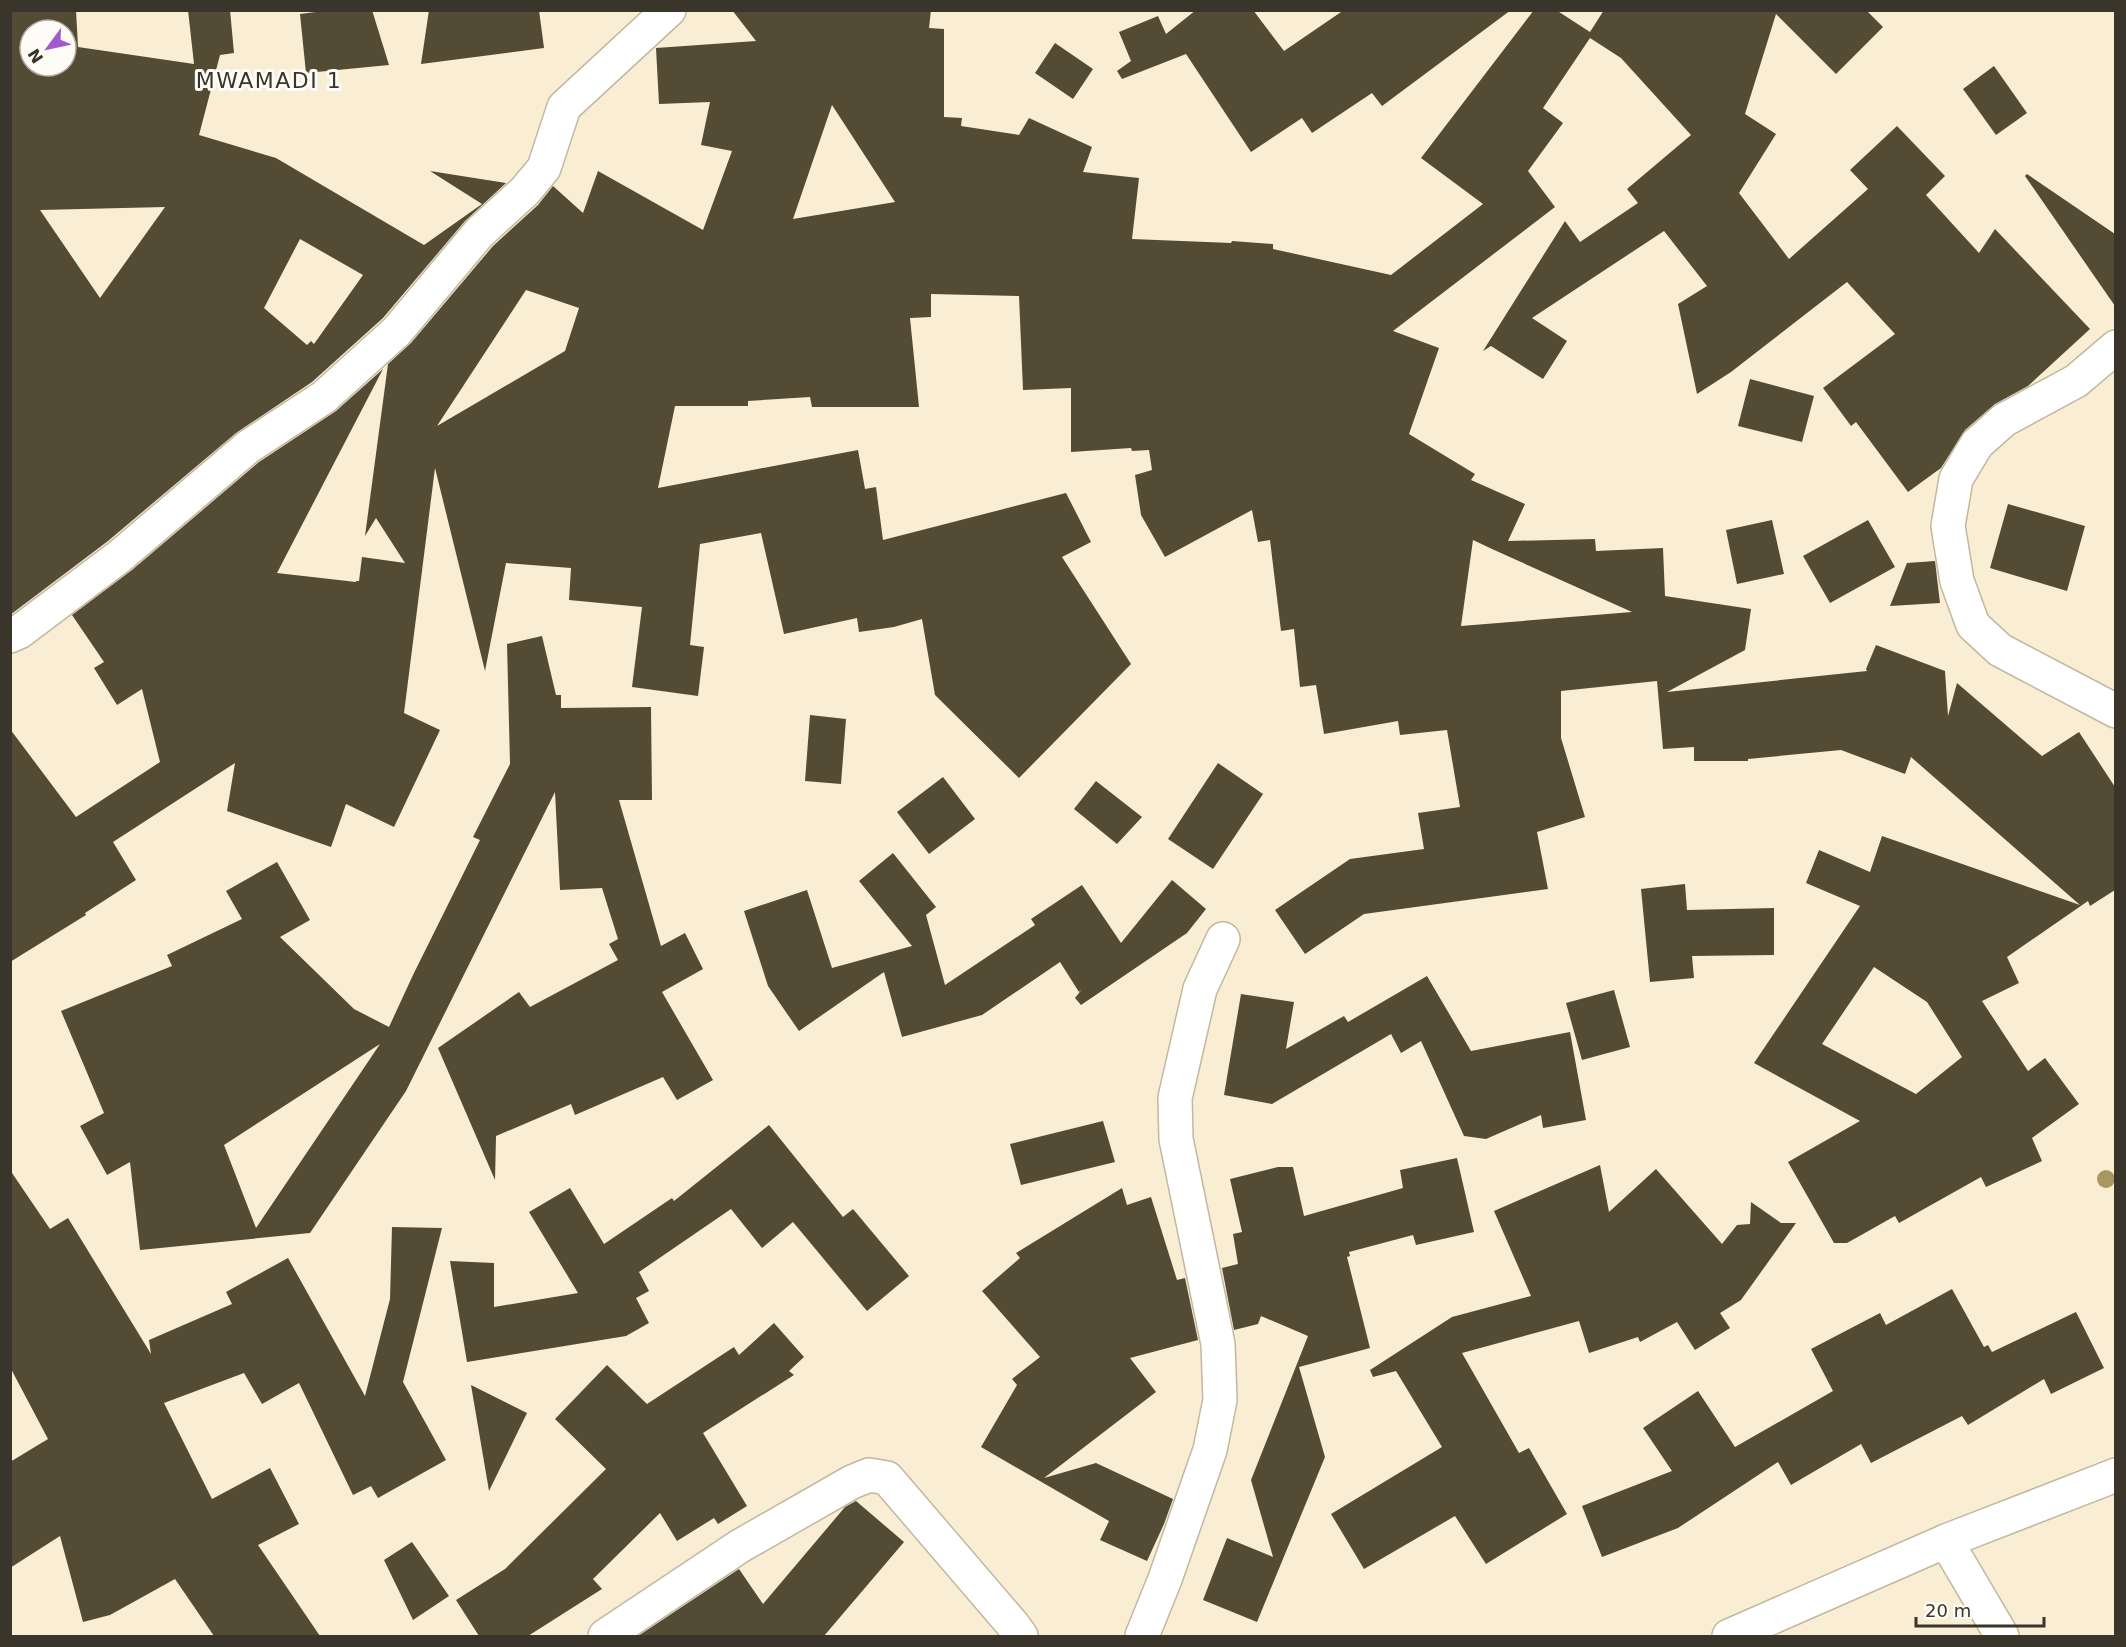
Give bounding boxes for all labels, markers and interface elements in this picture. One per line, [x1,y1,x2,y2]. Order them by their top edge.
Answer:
north arrow [18,18,78,78]
text: N [24,45,47,67]
district label: MWAMADI 1 [196,68,342,93]
scale bar [1916,1590,2044,1628]
text: 20 m [1925,1600,1971,1621]

